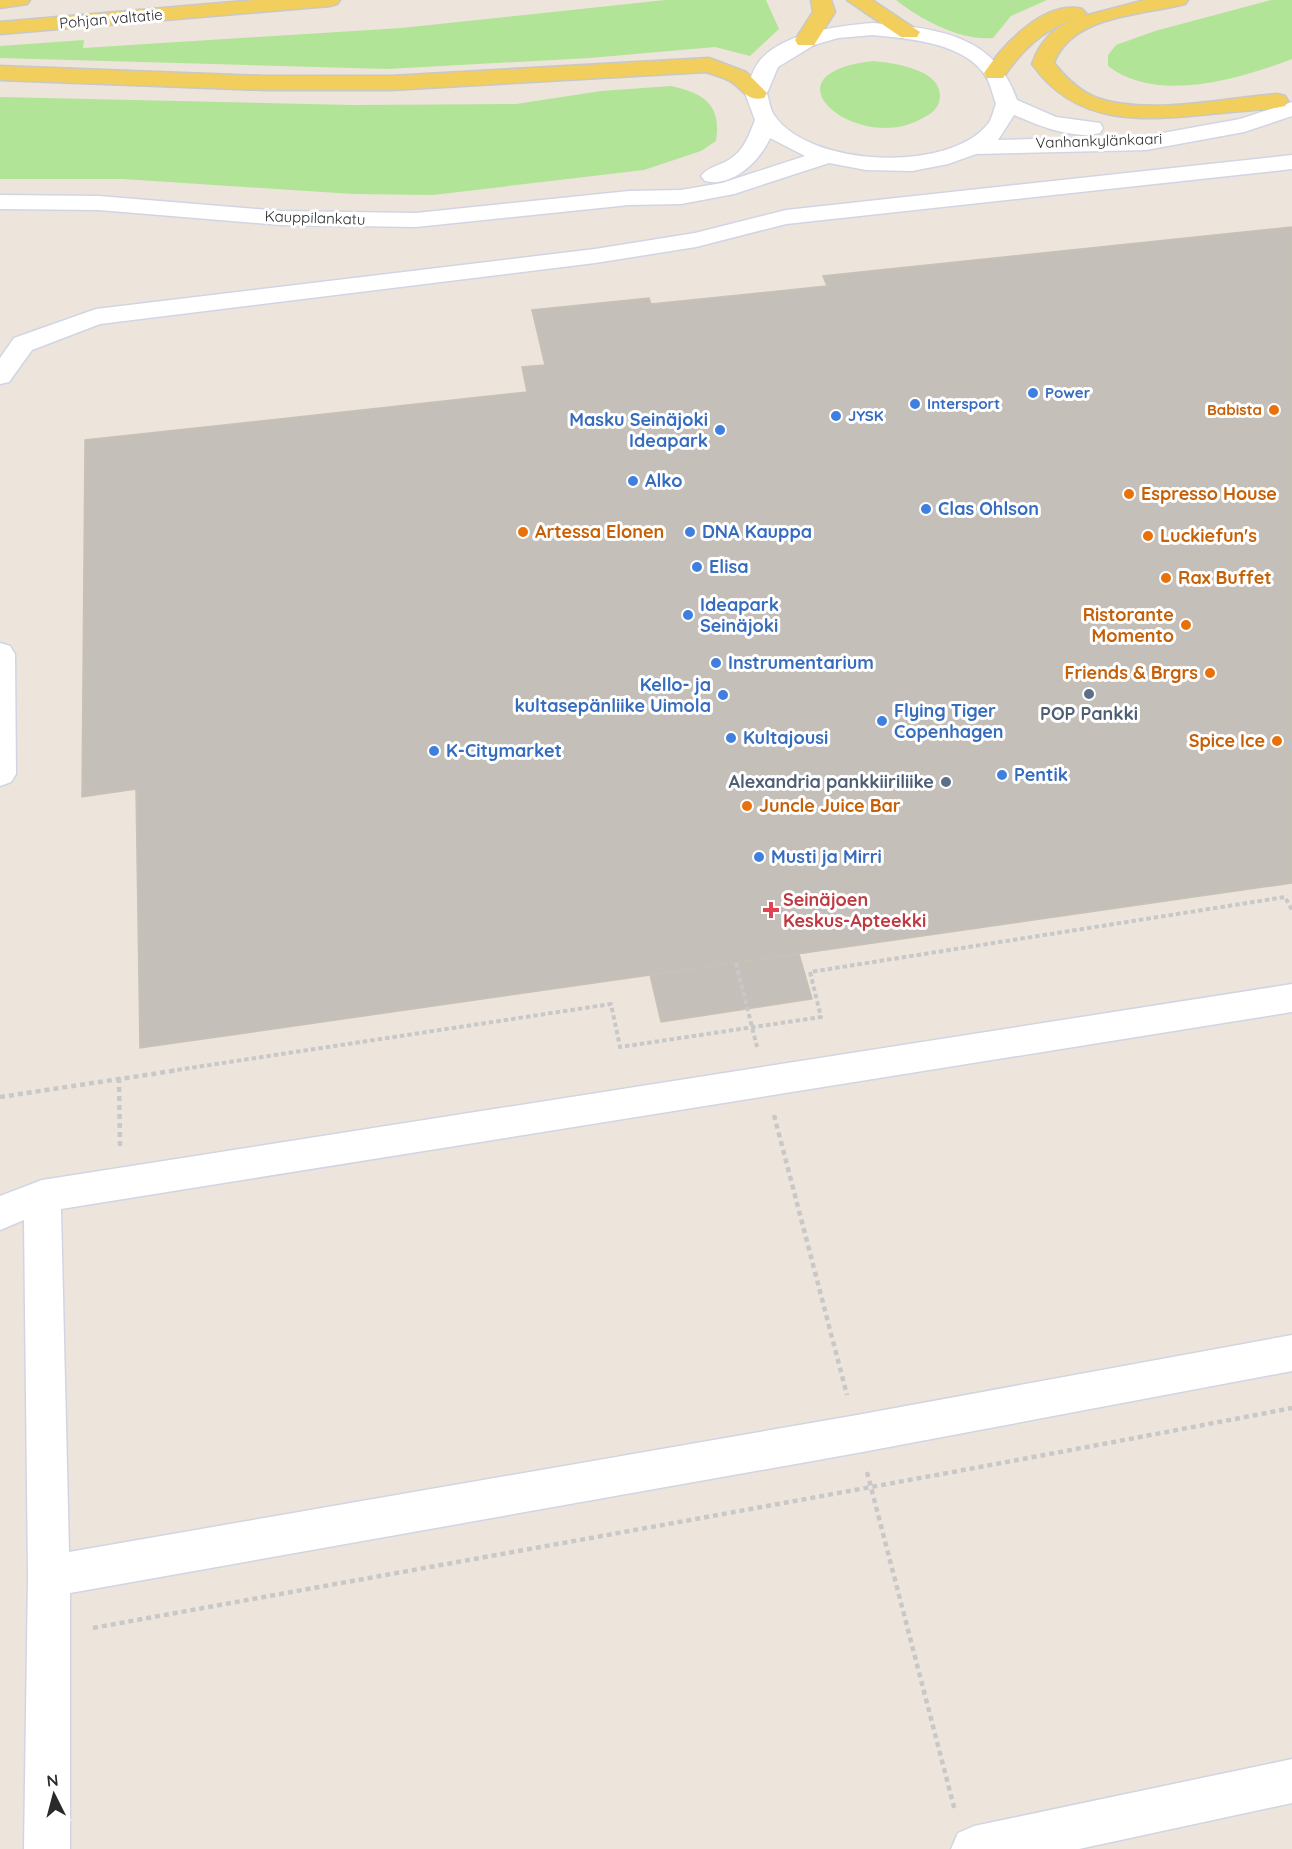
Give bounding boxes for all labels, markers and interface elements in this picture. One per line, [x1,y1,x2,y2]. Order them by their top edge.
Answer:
street label: Pohjan valtatie [59,5,163,32]
street label: Vanhankylänkaari [1035,129,1163,152]
street label: Kauppilankatu [264,206,366,229]
place label: Power [1045,383,1091,402]
marker: Power [1026,386,1040,400]
place label: Intersport [927,394,1000,413]
marker: Intersport [908,397,922,411]
place label: Babista [1207,400,1262,419]
marker: Babista [1267,403,1281,417]
place label: JYSK [848,406,884,425]
place label: Masku Seinäjoki Ideapark [569,408,708,452]
marker: JYSK [829,409,843,423]
marker: Masku Seinäjoki Ideapark [713,423,727,437]
place label: Alko [645,469,682,492]
marker: Alko [626,474,640,488]
place label: Espresso House [1141,482,1277,505]
marker: Espresso House [1122,487,1136,501]
place label: Clas Ohlson [938,497,1039,520]
marker: Clas Ohlson [919,502,933,516]
place label: Artessa Elonen [535,520,664,543]
place label: DNA Kauppa [702,520,812,543]
place label: Luckiefun's [1160,524,1257,547]
marker: Artessa Elonen [516,525,530,539]
marker: DNA Kauppa [683,525,697,539]
marker: Luckiefun's [1141,529,1155,543]
place label: Elisa [709,555,749,578]
marker: Elisa [690,560,704,574]
place label: Rax Buffet [1178,566,1272,589]
marker: Rax Buffet [1159,571,1173,585]
place label: Ideapark Seinäjoki [700,593,779,637]
place label: Ristorante Momento [1083,603,1174,647]
marker: Ideapark Seinäjoki [681,608,695,622]
marker: Ristorante Momento [1179,618,1193,632]
place label: Instrumentarium [728,651,874,674]
marker: Instrumentarium [709,656,723,670]
place label: Friends & Brgrs [1065,661,1198,684]
marker: Friends & Brgrs [1203,666,1217,680]
place label: Kello- ja kultasepänliike Uimola [514,673,711,717]
marker: POP Pankki [1082,687,1096,701]
marker: Kello- ja kultasepänliike Uimola [716,688,730,702]
place label: Flying Tiger Copenhagen [894,699,1004,743]
place label: POP Pankki [1040,702,1138,725]
marker: Flying Tiger Copenhagen [875,714,889,728]
place label: Kultajousi [743,726,828,749]
place label: Spice Ice [1189,729,1265,752]
marker: Kultajousi [724,731,738,745]
marker: Spice Ice [1270,734,1284,748]
place label: K-Citymarket [446,739,562,762]
marker: K-Citymarket [427,744,441,758]
place label: Pentik [1014,763,1068,786]
marker: Pentik [995,768,1009,782]
place label: Alexandria pankkiiriliike [729,770,934,793]
marker: Alexandria pankkiiriliike [939,775,953,789]
place label: Juncle Juice Bar [759,794,901,817]
marker: Juncle Juice Bar [740,799,754,813]
place label: Musti ja Mirri [771,845,882,868]
marker: Musti ja Mirri [752,850,766,864]
place label: Seinäjoen Keskus-Apteekki [783,888,926,932]
marker: Seinäjoen Keskus-Apteekki [764,903,778,917]
north arrow [24,1765,84,1825]
text: N [46,1770,59,1791]

